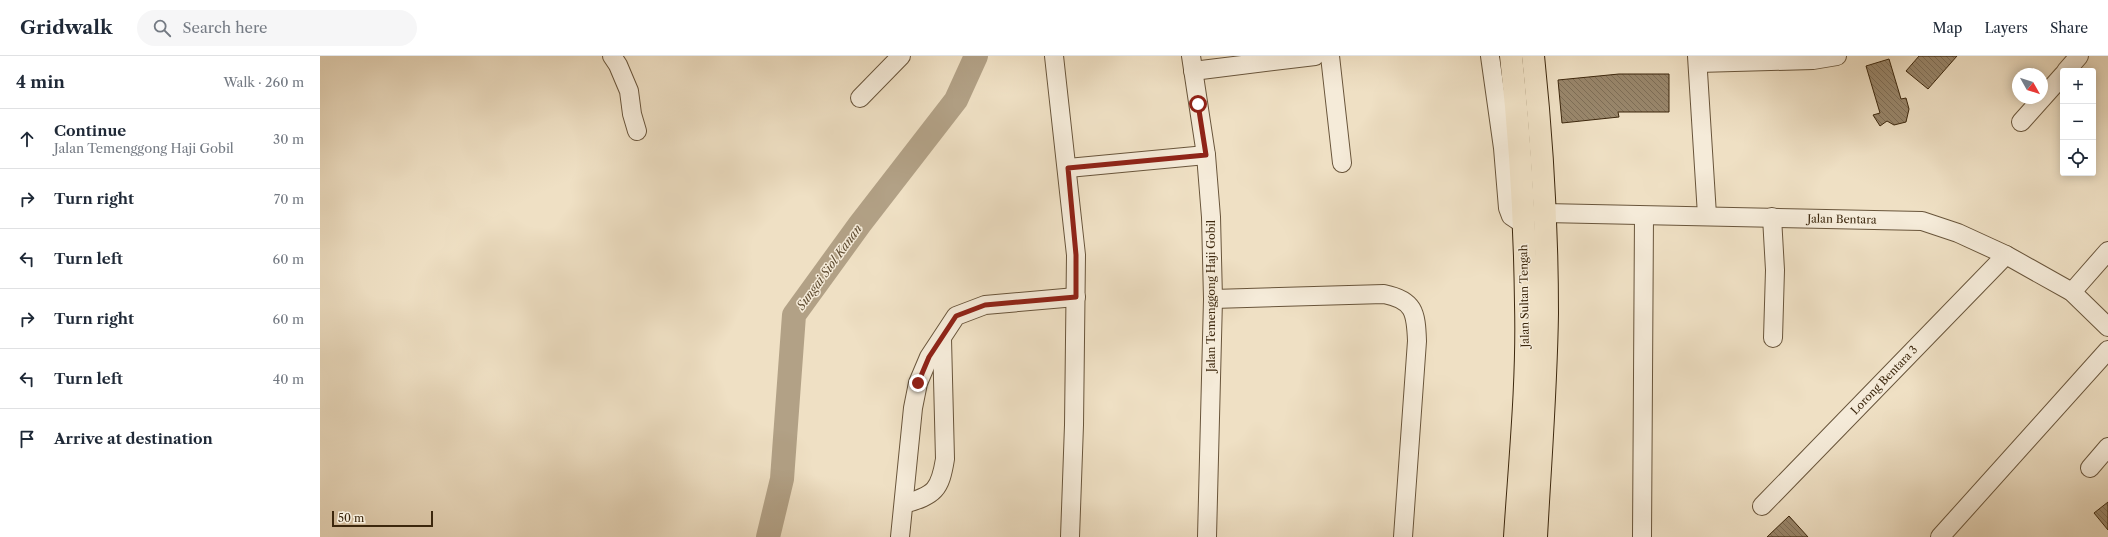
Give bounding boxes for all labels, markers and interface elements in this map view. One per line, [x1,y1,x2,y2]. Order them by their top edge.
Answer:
search box [137,10,417,46]
text: Gridwalk [20,16,113,39]
icon: search [151,17,173,39]
text: Search here [183,18,268,37]
text: Map [1932,19,1962,37]
text: Layers [1984,19,2028,37]
text: Share [2050,19,2088,37]
north arrow [2012,68,2048,104]
map controls [2060,68,2096,176]
button: + [2060,68,2096,104]
text: 4 min [16,72,65,92]
text: Walk · 260 m [223,74,304,90]
route start [1189,95,1207,113]
button: − [2060,104,2096,140]
text: Continue [54,121,126,140]
icon: ahead [16,128,38,150]
text: 30 m [273,131,304,147]
text: Jalan Temenggong Haji Gobil [54,140,234,156]
button: locate [2060,140,2096,176]
icon: right [16,188,38,210]
text: Turn right [54,189,134,208]
text: 70 m [274,191,304,207]
street label: Jalan Bentara [1805,211,1877,227]
street label: Jalan Temenggong Haji Gobil [1204,219,1218,374]
water label: Sungai Siol Kanan [792,221,865,313]
street label: Jalan Sultan Tengah [1516,244,1532,350]
icon: left [16,248,38,270]
text: Turn left [54,249,123,268]
text: 60 m [273,251,304,267]
icon: right [16,308,38,330]
text: Turn right [54,309,134,328]
text: 60 m [273,311,304,327]
street label: Lorong Bentara 3 [1848,343,1920,417]
icon: left [16,368,38,390]
text: Turn left [54,369,123,388]
text: 40 m [273,371,304,387]
route end [909,374,927,392]
icon: arrive [16,428,38,450]
text: Arrive at destination [54,429,213,448]
scale bar [332,509,433,528]
text: 50 m [338,511,364,525]

